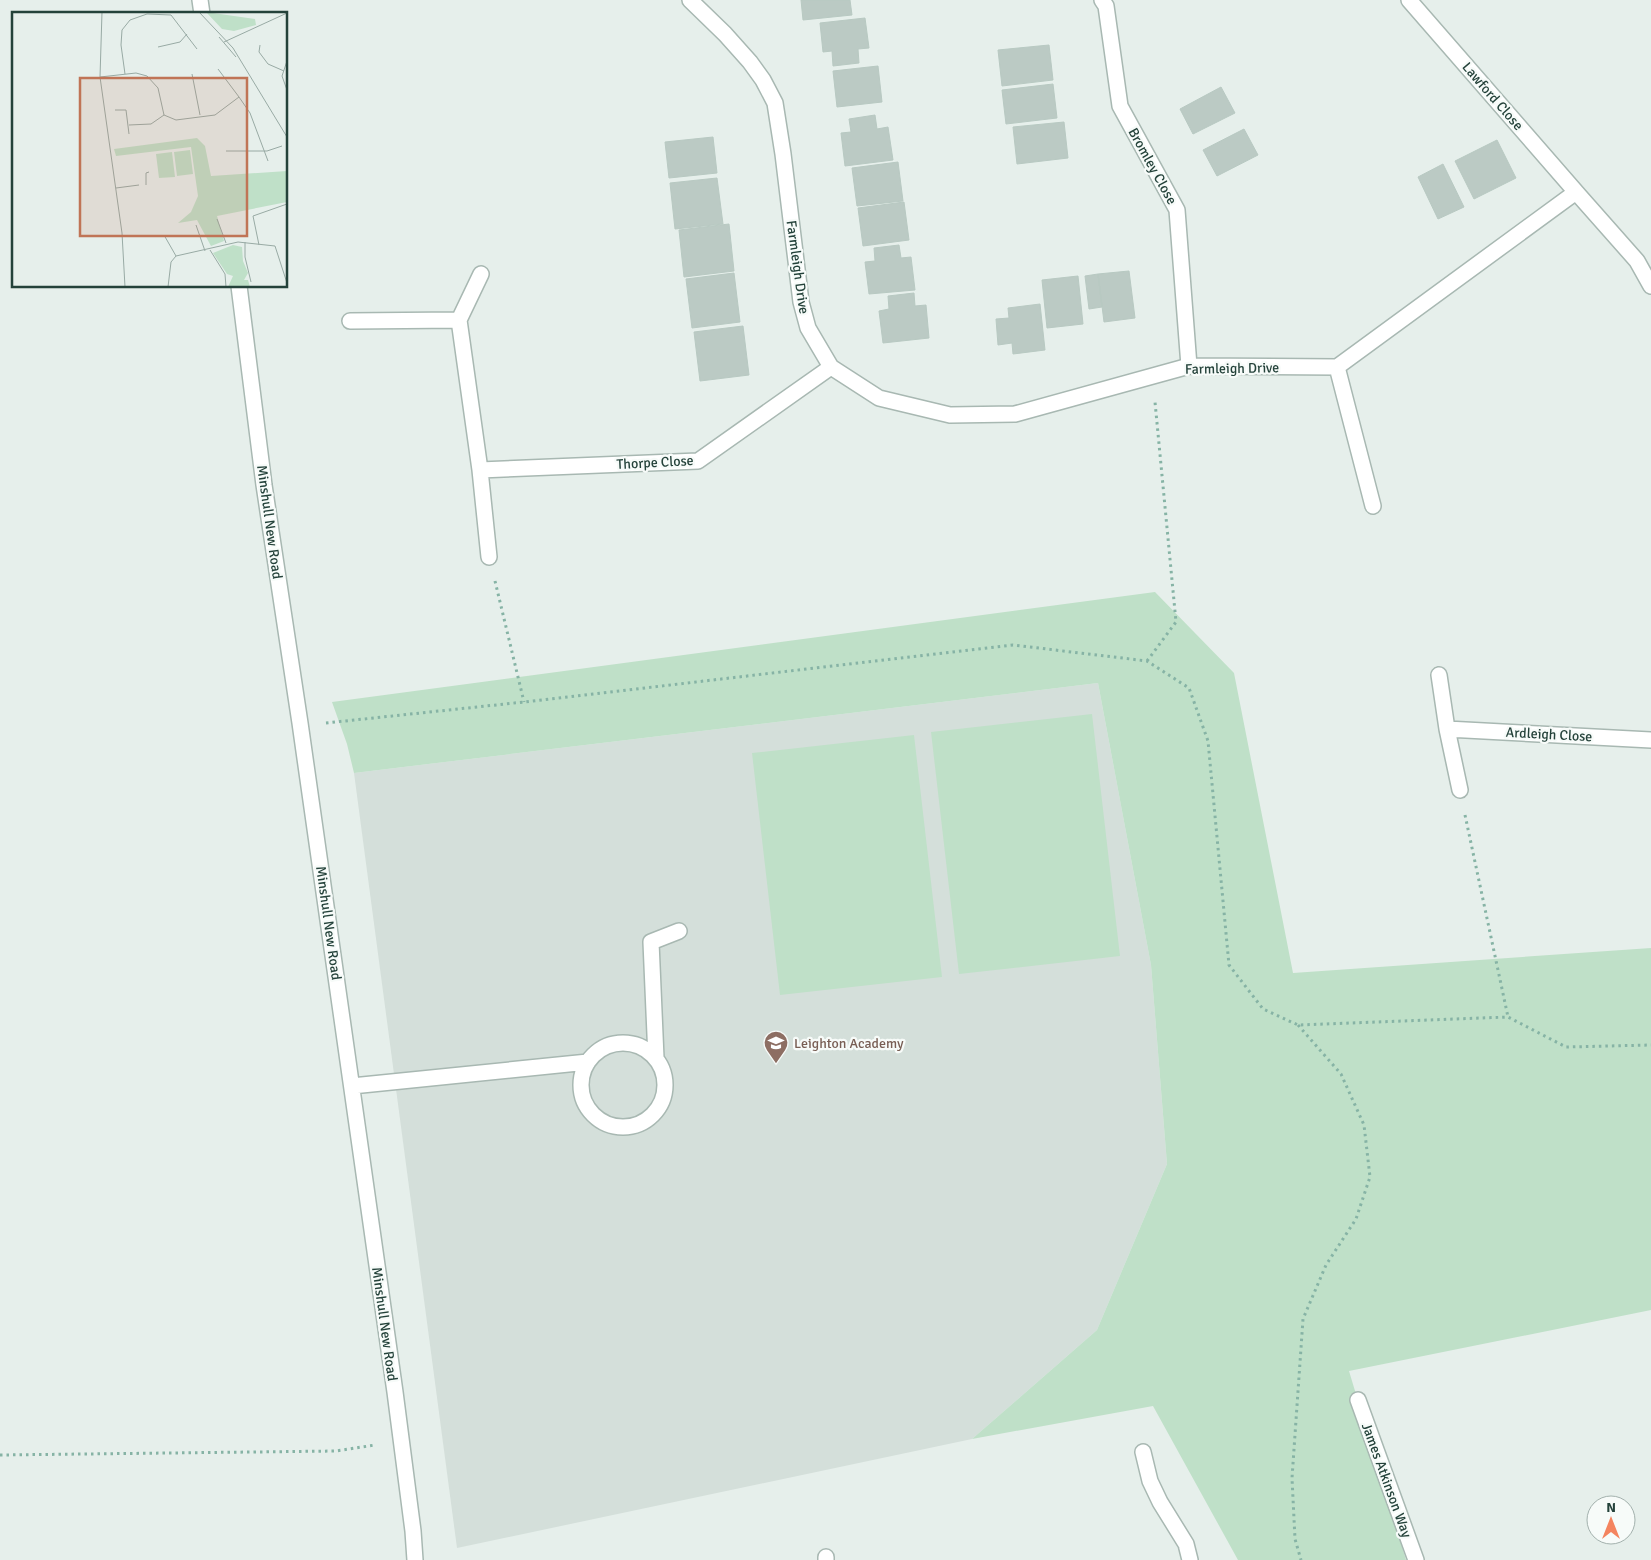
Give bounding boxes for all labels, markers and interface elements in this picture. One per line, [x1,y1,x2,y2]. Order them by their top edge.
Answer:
inset map [12,12,288,288]
street label: Lawford Close [1458,59,1527,134]
street label: Bromley Close [1125,125,1181,207]
street label: Farmleigh Drive [783,219,812,315]
street label: Farmleigh Drive [1185,359,1279,378]
street label: Thorpe Close [616,452,694,473]
street label: Minshull New Road [253,464,286,580]
street label: Ardleigh Close [1505,724,1593,745]
street label: Minshull New Road [312,865,345,981]
school or university icon: Leighton Academy [763,1030,789,1064]
place label: Leighton Academy [794,1035,904,1052]
street label: Minshull New Road [368,1266,401,1382]
street label: James Atkinson Way [1358,1420,1415,1540]
north arrow [1586,1495,1636,1545]
text: N [1606,1499,1616,1516]

